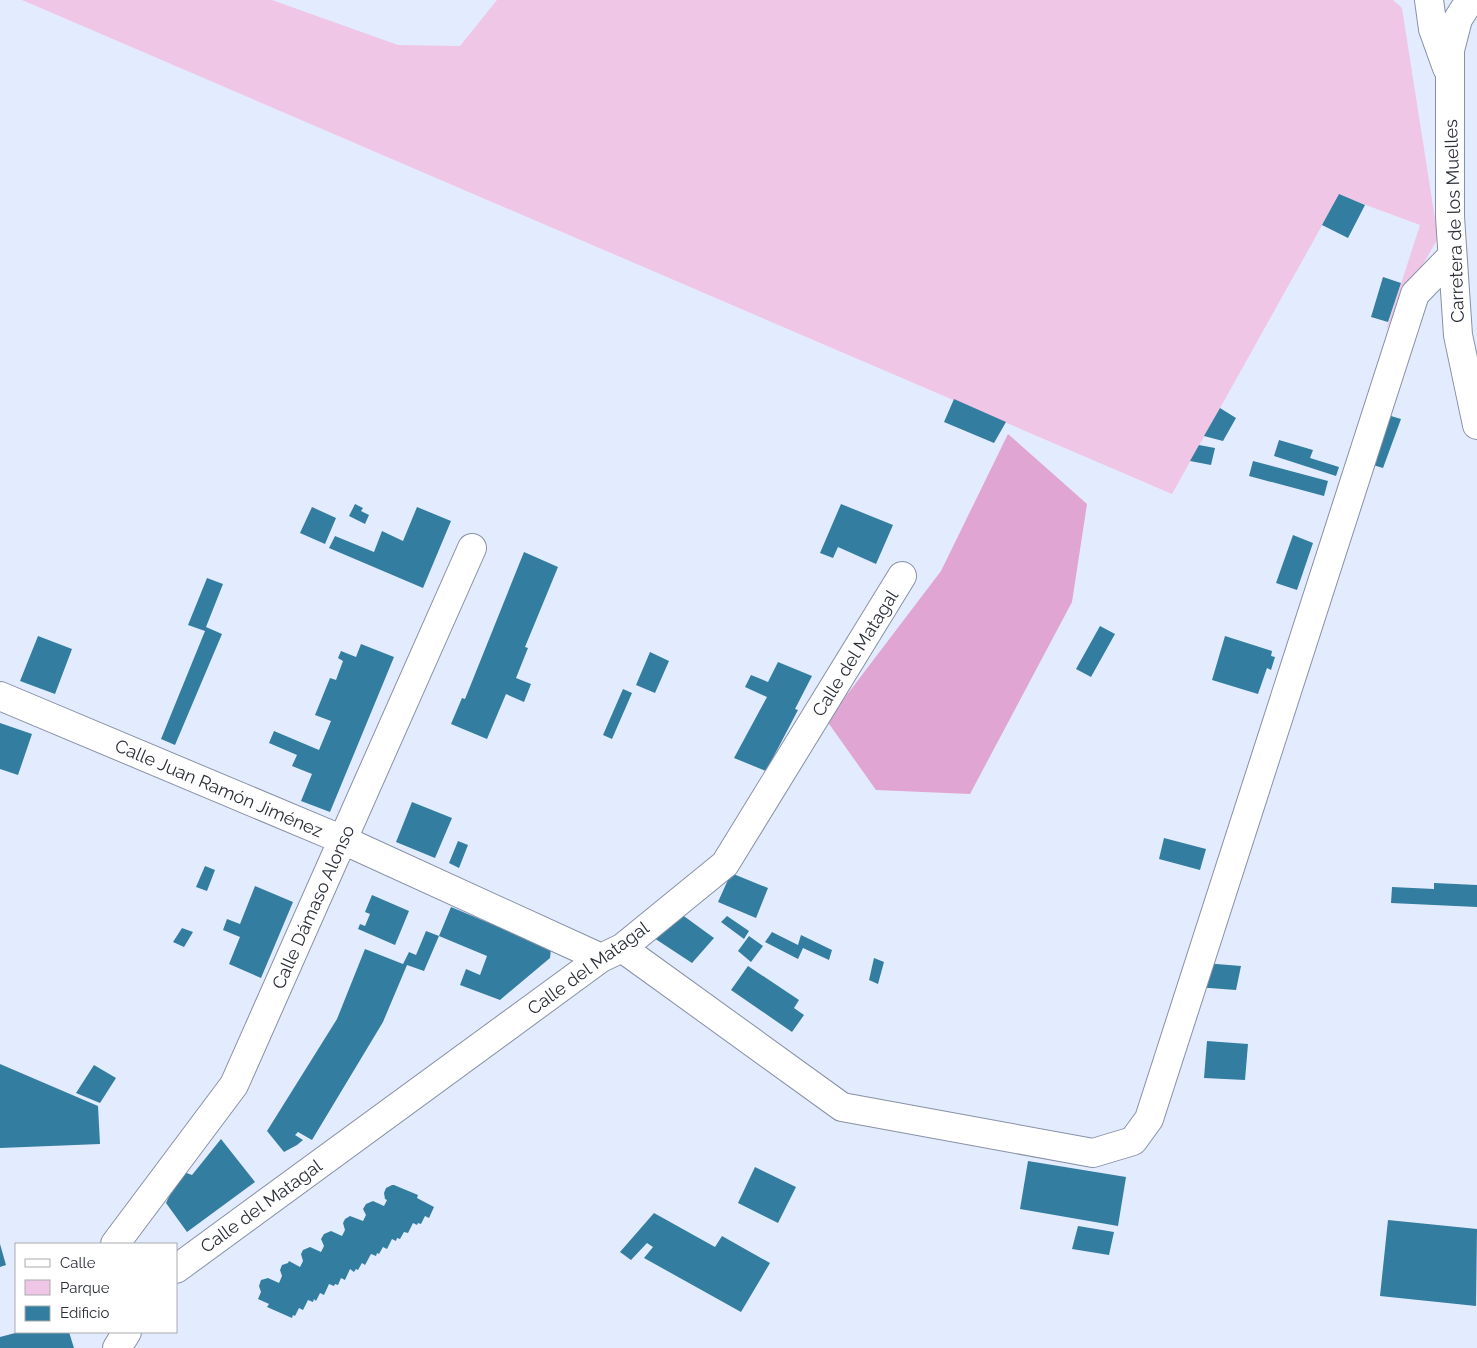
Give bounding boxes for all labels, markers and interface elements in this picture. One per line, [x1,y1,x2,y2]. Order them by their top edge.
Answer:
street label: Carretera de los Muelles [1440,119,1468,323]
street label: Calle del Matagal [808,586,902,720]
street label: Calle Juan Ramón Jiménez [112,735,326,841]
street label: Calle Dámaso Alonso [267,822,359,992]
street label: Calle del Matagal [523,917,653,1019]
street label: Calle del Matagal [196,1155,326,1257]
legend [15,1243,178,1333]
text: Calle [60,1254,96,1272]
text: Parque [60,1279,110,1297]
text: Edificio [60,1304,110,1322]

